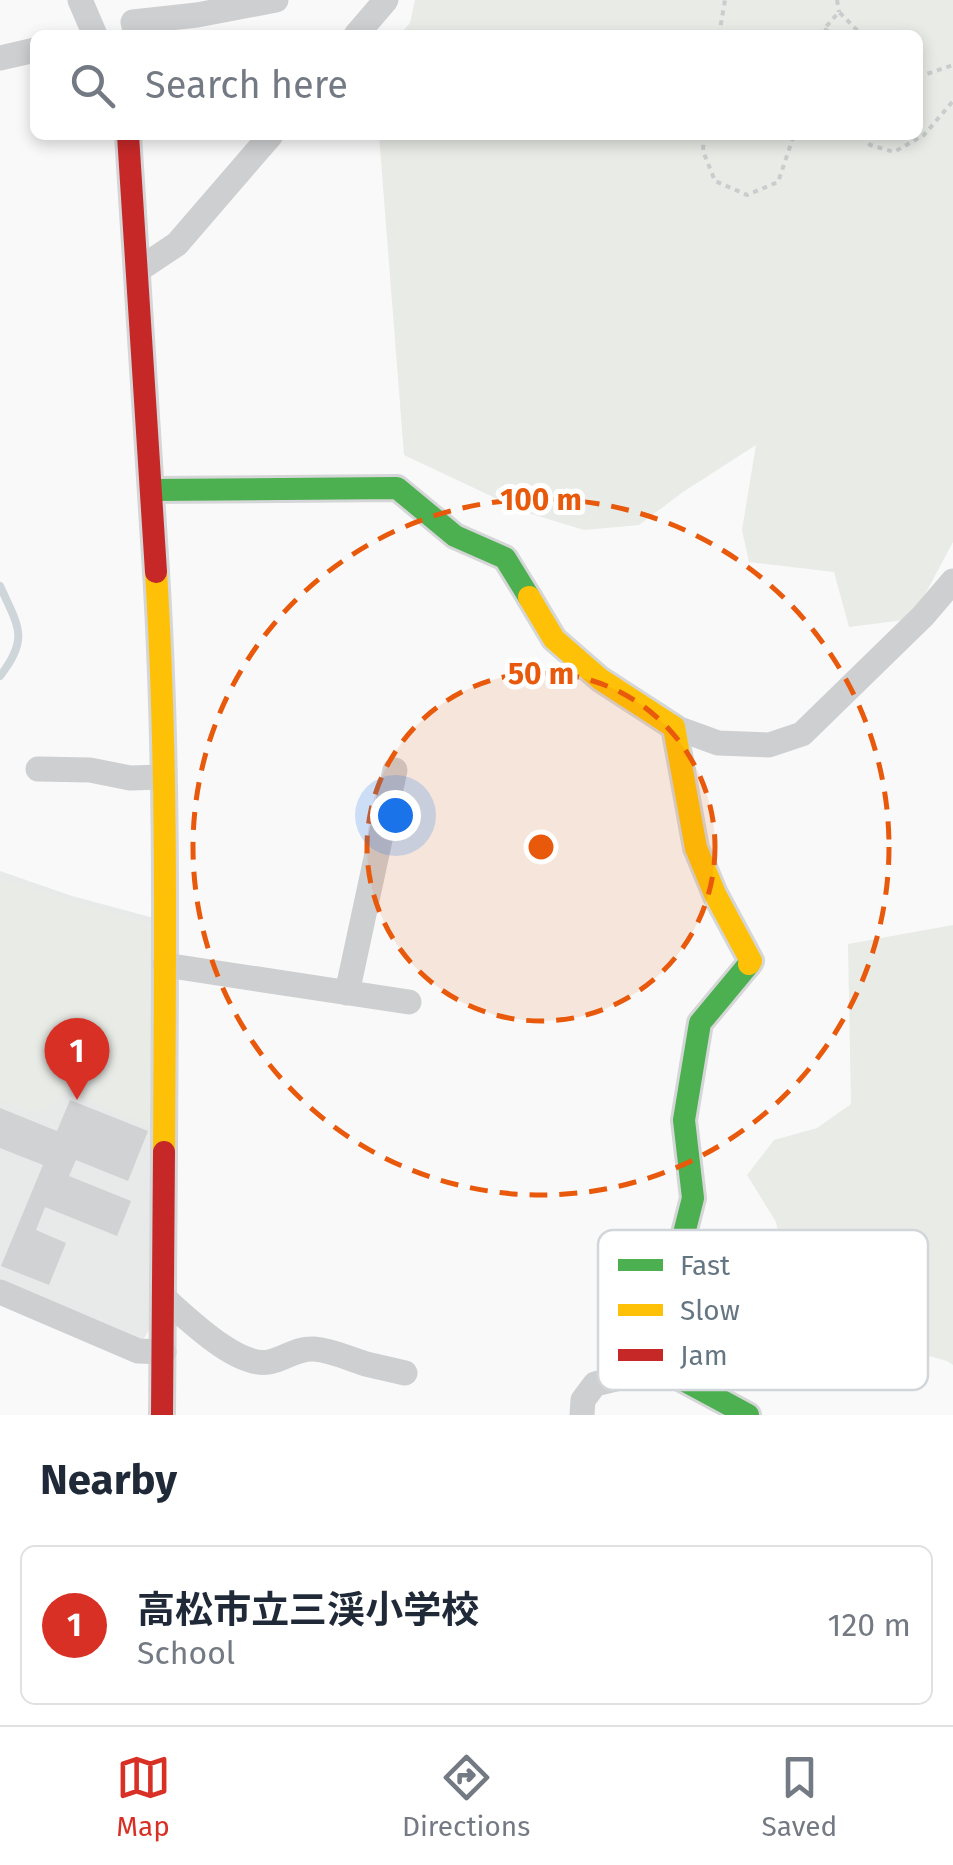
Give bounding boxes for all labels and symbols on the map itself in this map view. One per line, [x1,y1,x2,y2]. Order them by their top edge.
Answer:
text: 100 m [500,482,582,518]
text: 50 m [508,656,574,692]
your location [370,790,421,841]
centre of rings [523,829,559,865]
pin: 1 [44,1018,110,1100]
legend [598,1230,928,1390]
text: Fast [680,1249,731,1282]
text: Slow [680,1294,740,1327]
text: Jam [680,1339,728,1372]

